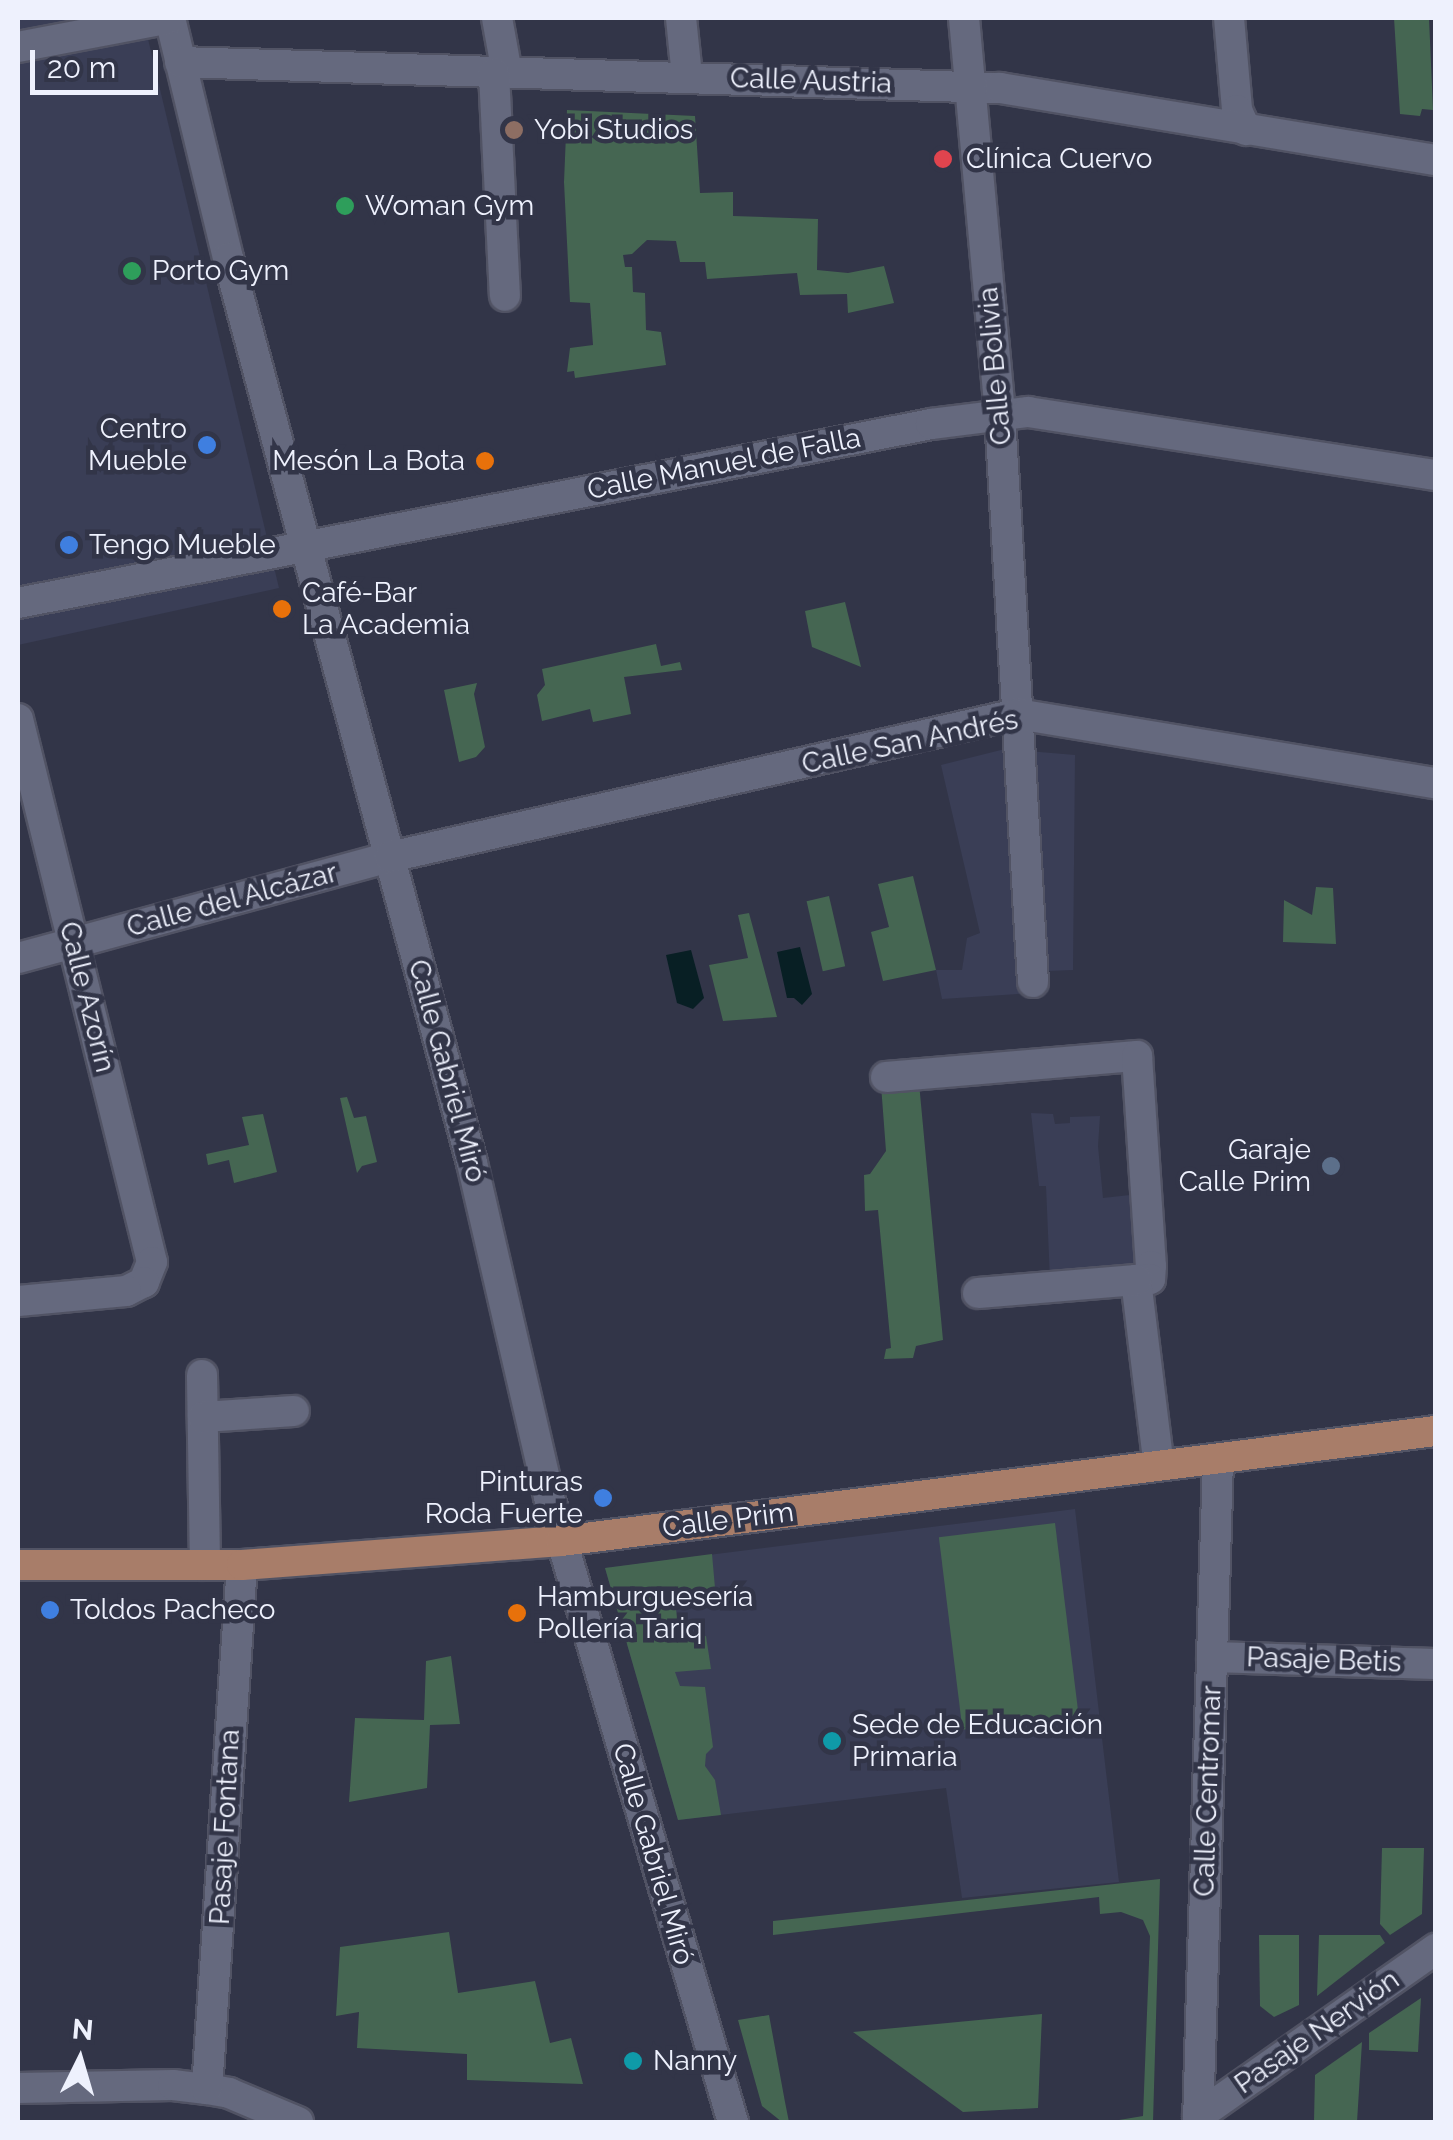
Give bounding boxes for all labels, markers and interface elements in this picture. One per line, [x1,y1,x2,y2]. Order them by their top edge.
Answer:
scale bar [35,30,162,92]
text: 20 m [47,50,116,85]
street label: Calle Austria [729,61,893,101]
place label: Yobi Studios [534,113,693,147]
marker: Yobi Studios [503,119,525,141]
place label: Clínica Cuervo [966,142,1152,176]
marker: Clínica Cuervo [930,146,956,172]
place label: Woman Gym [365,189,534,223]
marker: Woman Gym [334,195,356,217]
place label: Porto Gym [152,254,289,288]
marker: Porto Gym [121,260,143,282]
street label: Calle Bolivia [971,286,1019,446]
place label: Centro Mueble [88,412,187,478]
street label: Calle Manuel de Falla [584,421,864,507]
marker: Centro Mueble [196,434,218,456]
place label: Mesón La Bota [272,444,465,478]
marker: Mesón La Bota [474,450,496,472]
place label: Tengo Mueble [89,528,276,562]
marker: Tengo Mueble [58,534,80,556]
place label: Café-Bar La Academia [302,576,471,642]
marker: Café-Bar La Academia [271,598,293,620]
street label: Calle San Andrés [798,703,1022,781]
street label: Calle del Alcázar [122,856,342,944]
street label: Calle Azorín [52,918,122,1076]
street label: Calle Gabriel Miró [401,956,493,1186]
place label: Garaje Calle Prim [1179,1133,1311,1199]
marker: Garaje Calle Prim [1320,1155,1342,1177]
place label: Pinturas Roda Fuerte [425,1465,583,1531]
marker: Pinturas Roda Fuerte [592,1487,614,1509]
street label: Calle Prim [660,1495,796,1545]
place label: Hamburguesería Pollería Tariq [537,1580,753,1646]
place label: Toldos Pacheco [70,1593,276,1627]
marker: Toldos Pacheco [39,1599,61,1621]
marker: Hamburguesería Pollería Tariq [506,1602,528,1624]
street label: Pasaje Betis [1246,1641,1402,1679]
street label: Calle Centromar [1188,1685,1228,1897]
place label: Sede de Educación Primaria [852,1708,1103,1774]
street label: Pasaje Fontana [203,1728,247,1926]
marker: Sede de Educación Primaria [821,1730,843,1752]
street label: Calle Gabriel Miró [605,1739,701,1969]
street label: Pasaje Nervión [1228,1963,1406,2101]
north arrow [30,2010,130,2110]
text: N [71,2012,95,2047]
place label: Nanny [653,2044,737,2078]
marker: Nanny [622,2050,644,2072]

